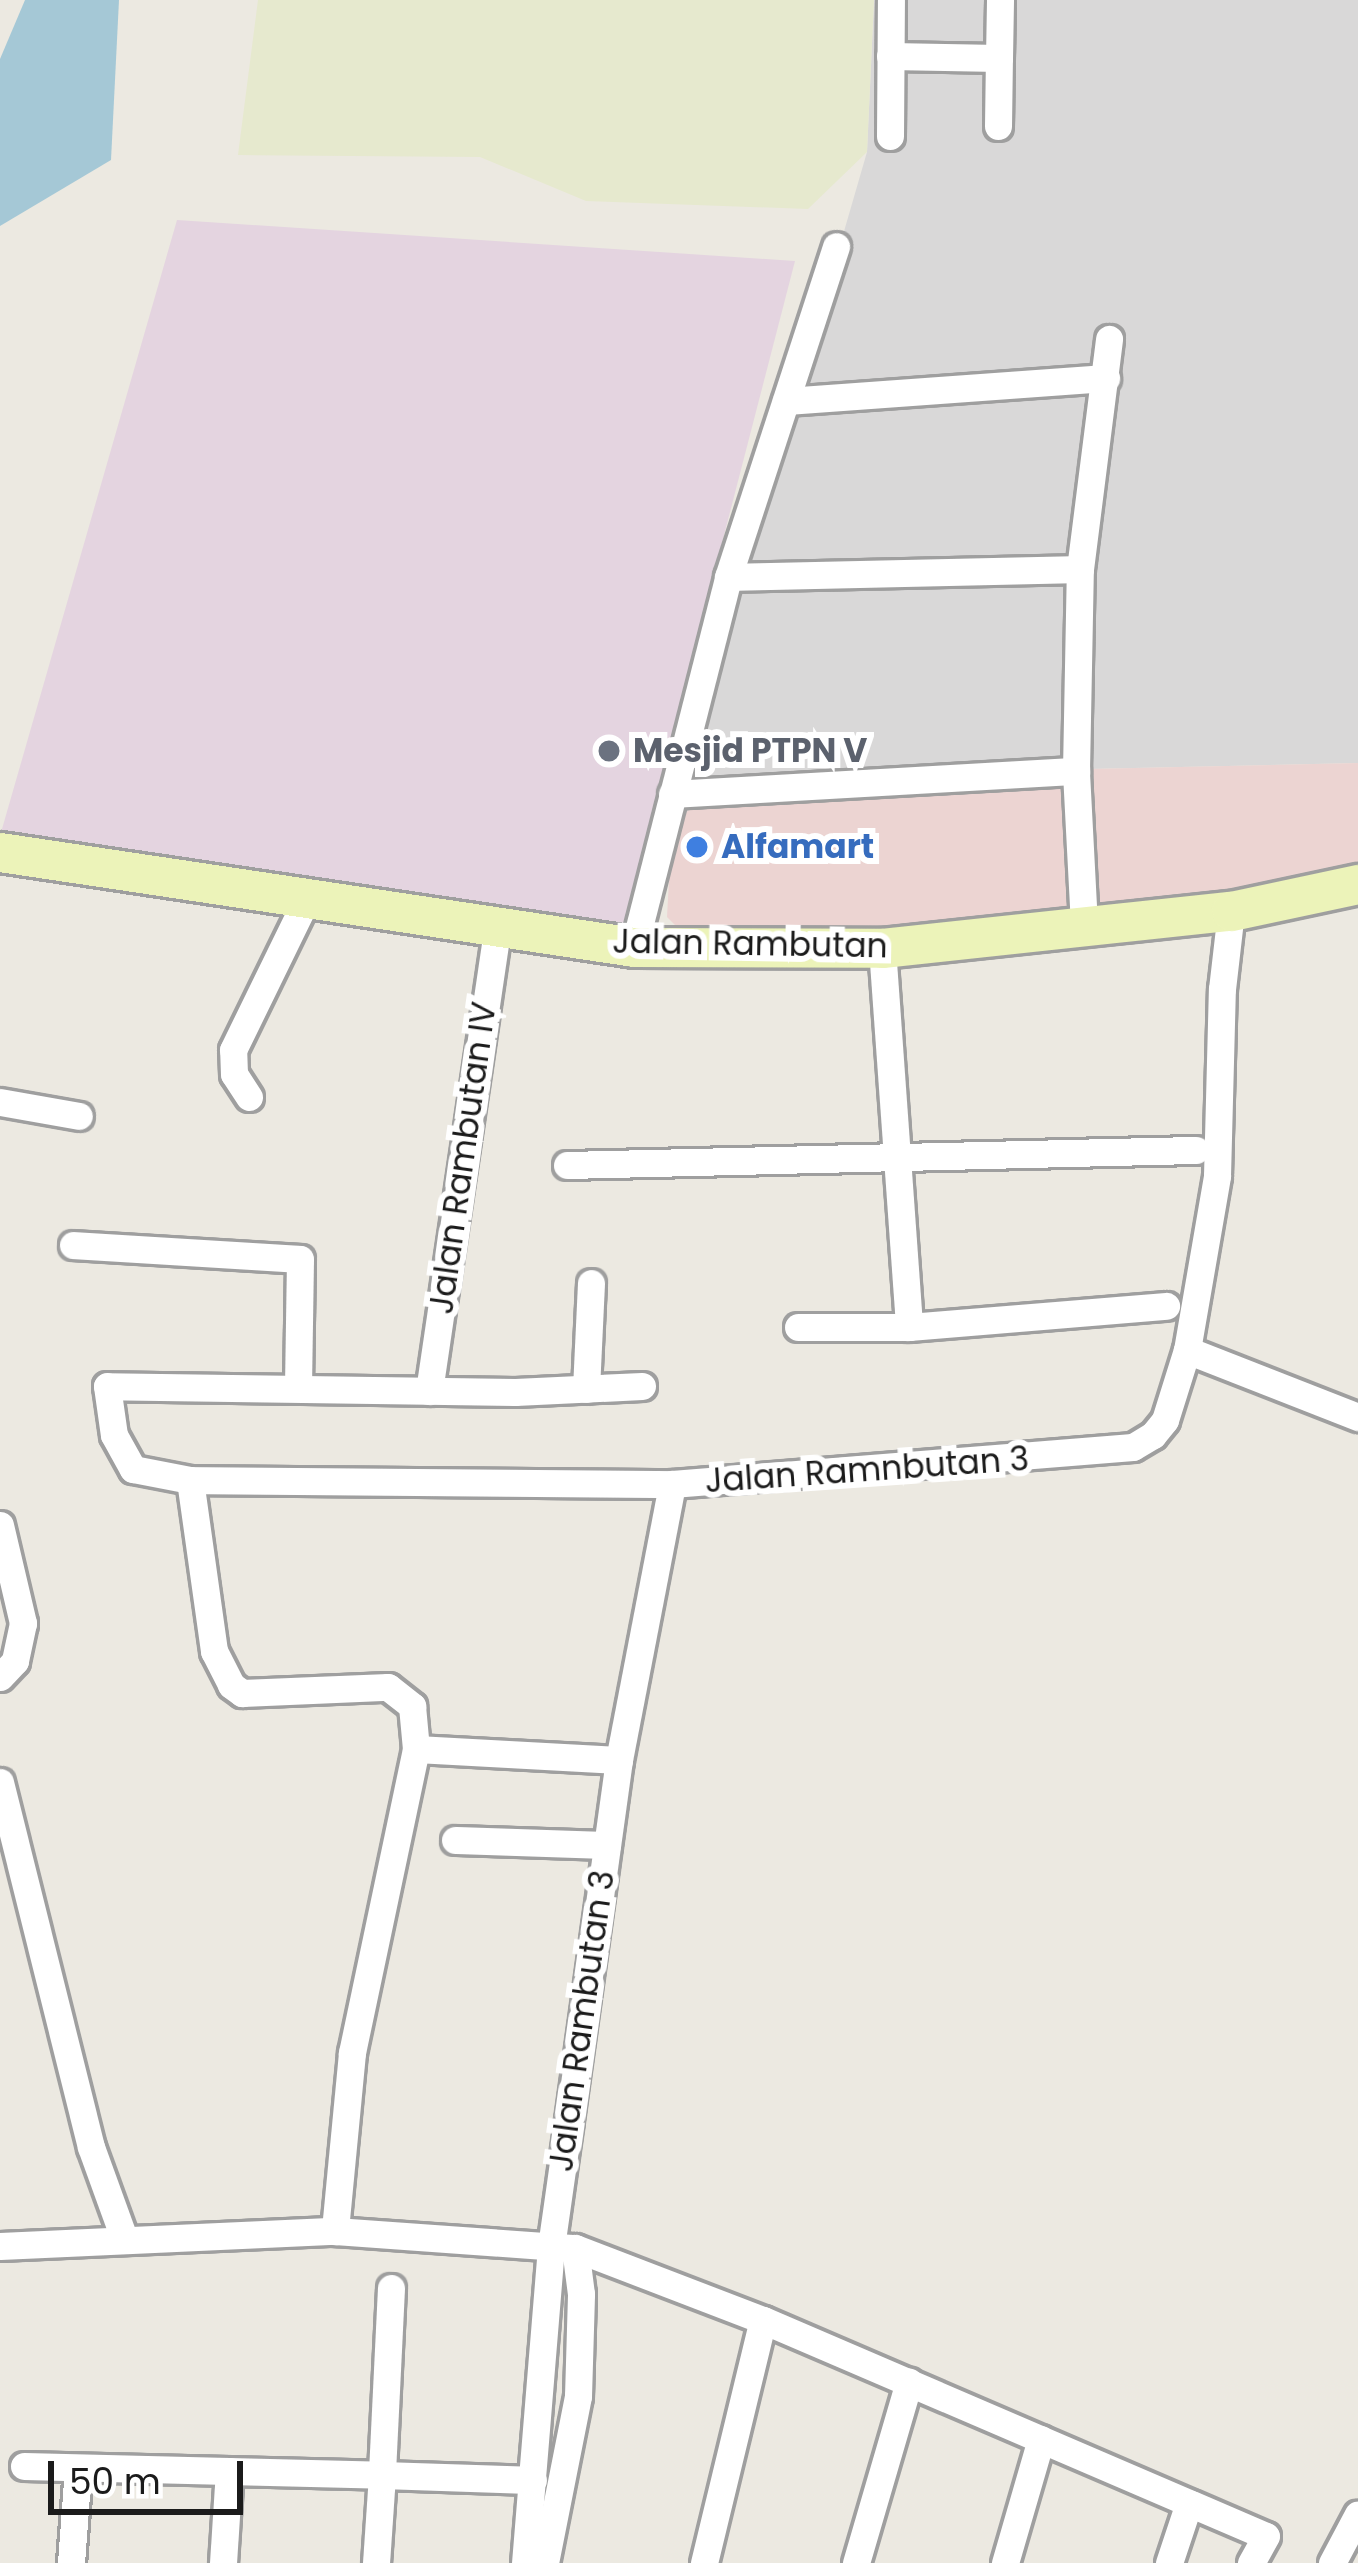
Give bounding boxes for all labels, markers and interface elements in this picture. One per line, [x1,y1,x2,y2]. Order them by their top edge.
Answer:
place label: Mesjid PTPN V [633,731,867,771]
marker: Mesjid PTPN V [596,738,622,764]
place label: Alfamart [721,827,874,867]
marker: Alfamart [684,834,710,860]
street label: Jalan Rambutan [612,922,888,966]
street label: Jalan Rambutan IV [421,999,505,1317]
street label: Jalan Ramnbutan 3 [704,1439,1030,1501]
street label: Jalan Rambutan 3 [541,1868,623,2174]
scale bar [54,2437,249,2511]
text: 50 m [69,2456,161,2507]

